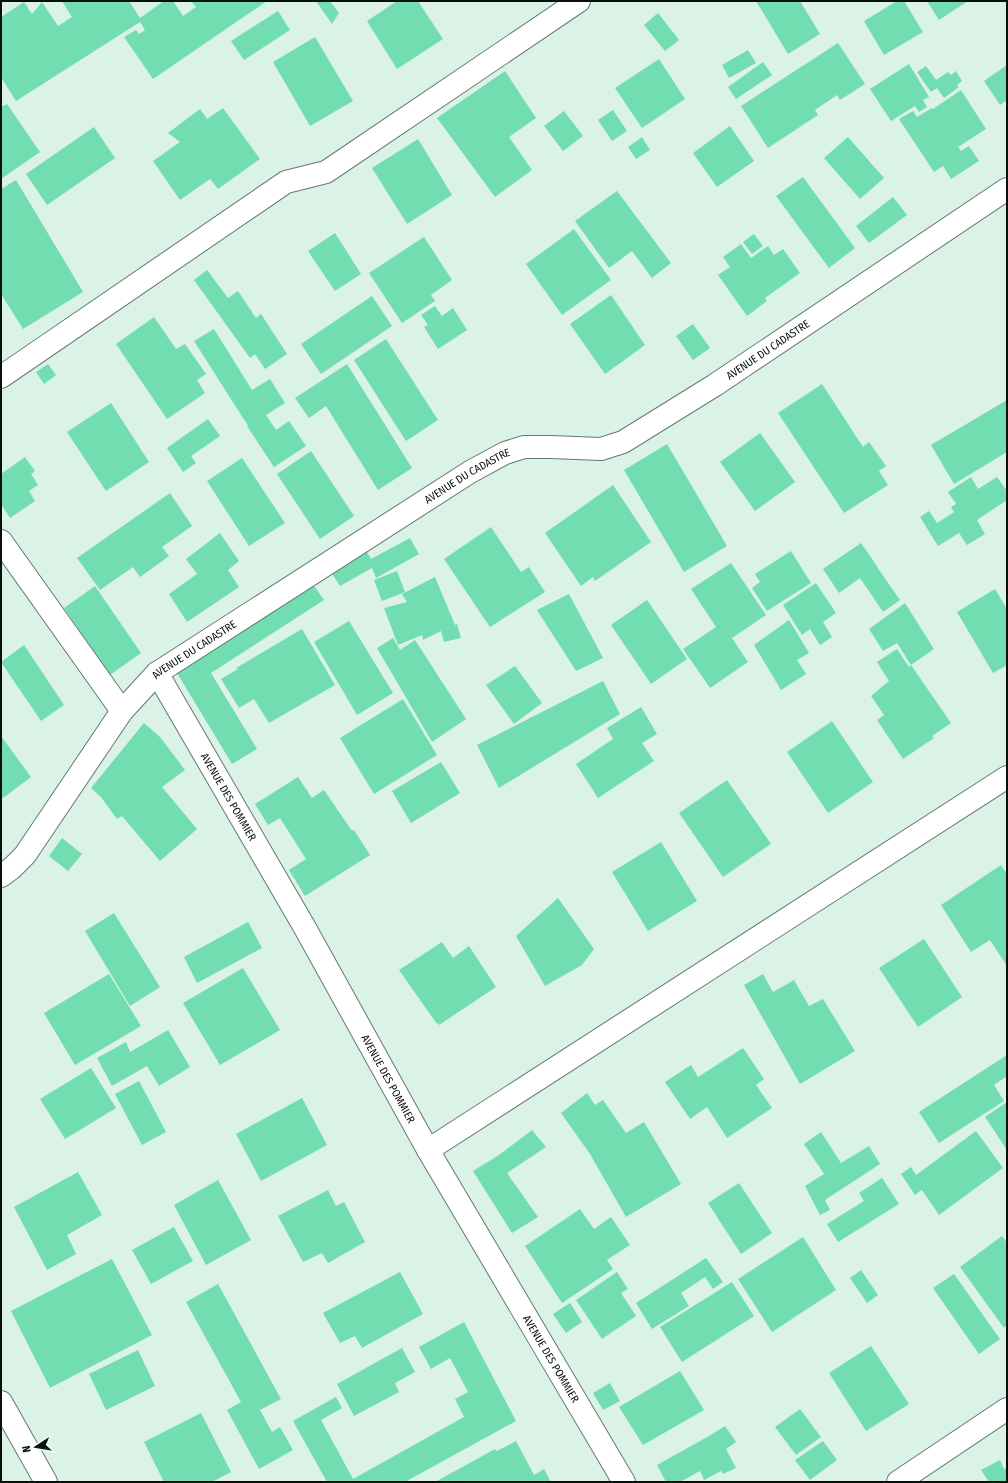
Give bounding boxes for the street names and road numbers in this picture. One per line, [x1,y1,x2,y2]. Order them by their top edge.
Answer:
street label: AVENUE DU CADASTRE [724,317,812,383]
street label: AVENUE DU CADASTRE [422,446,512,507]
street label: AVENUE DU CADASTRE [149,618,239,682]
street label: AVENUE DES POMMIER [198,751,259,843]
street label: AVENUE DES POMMIER [358,1032,418,1125]
street label: AVENUE DES POMMIER [520,1313,582,1405]

